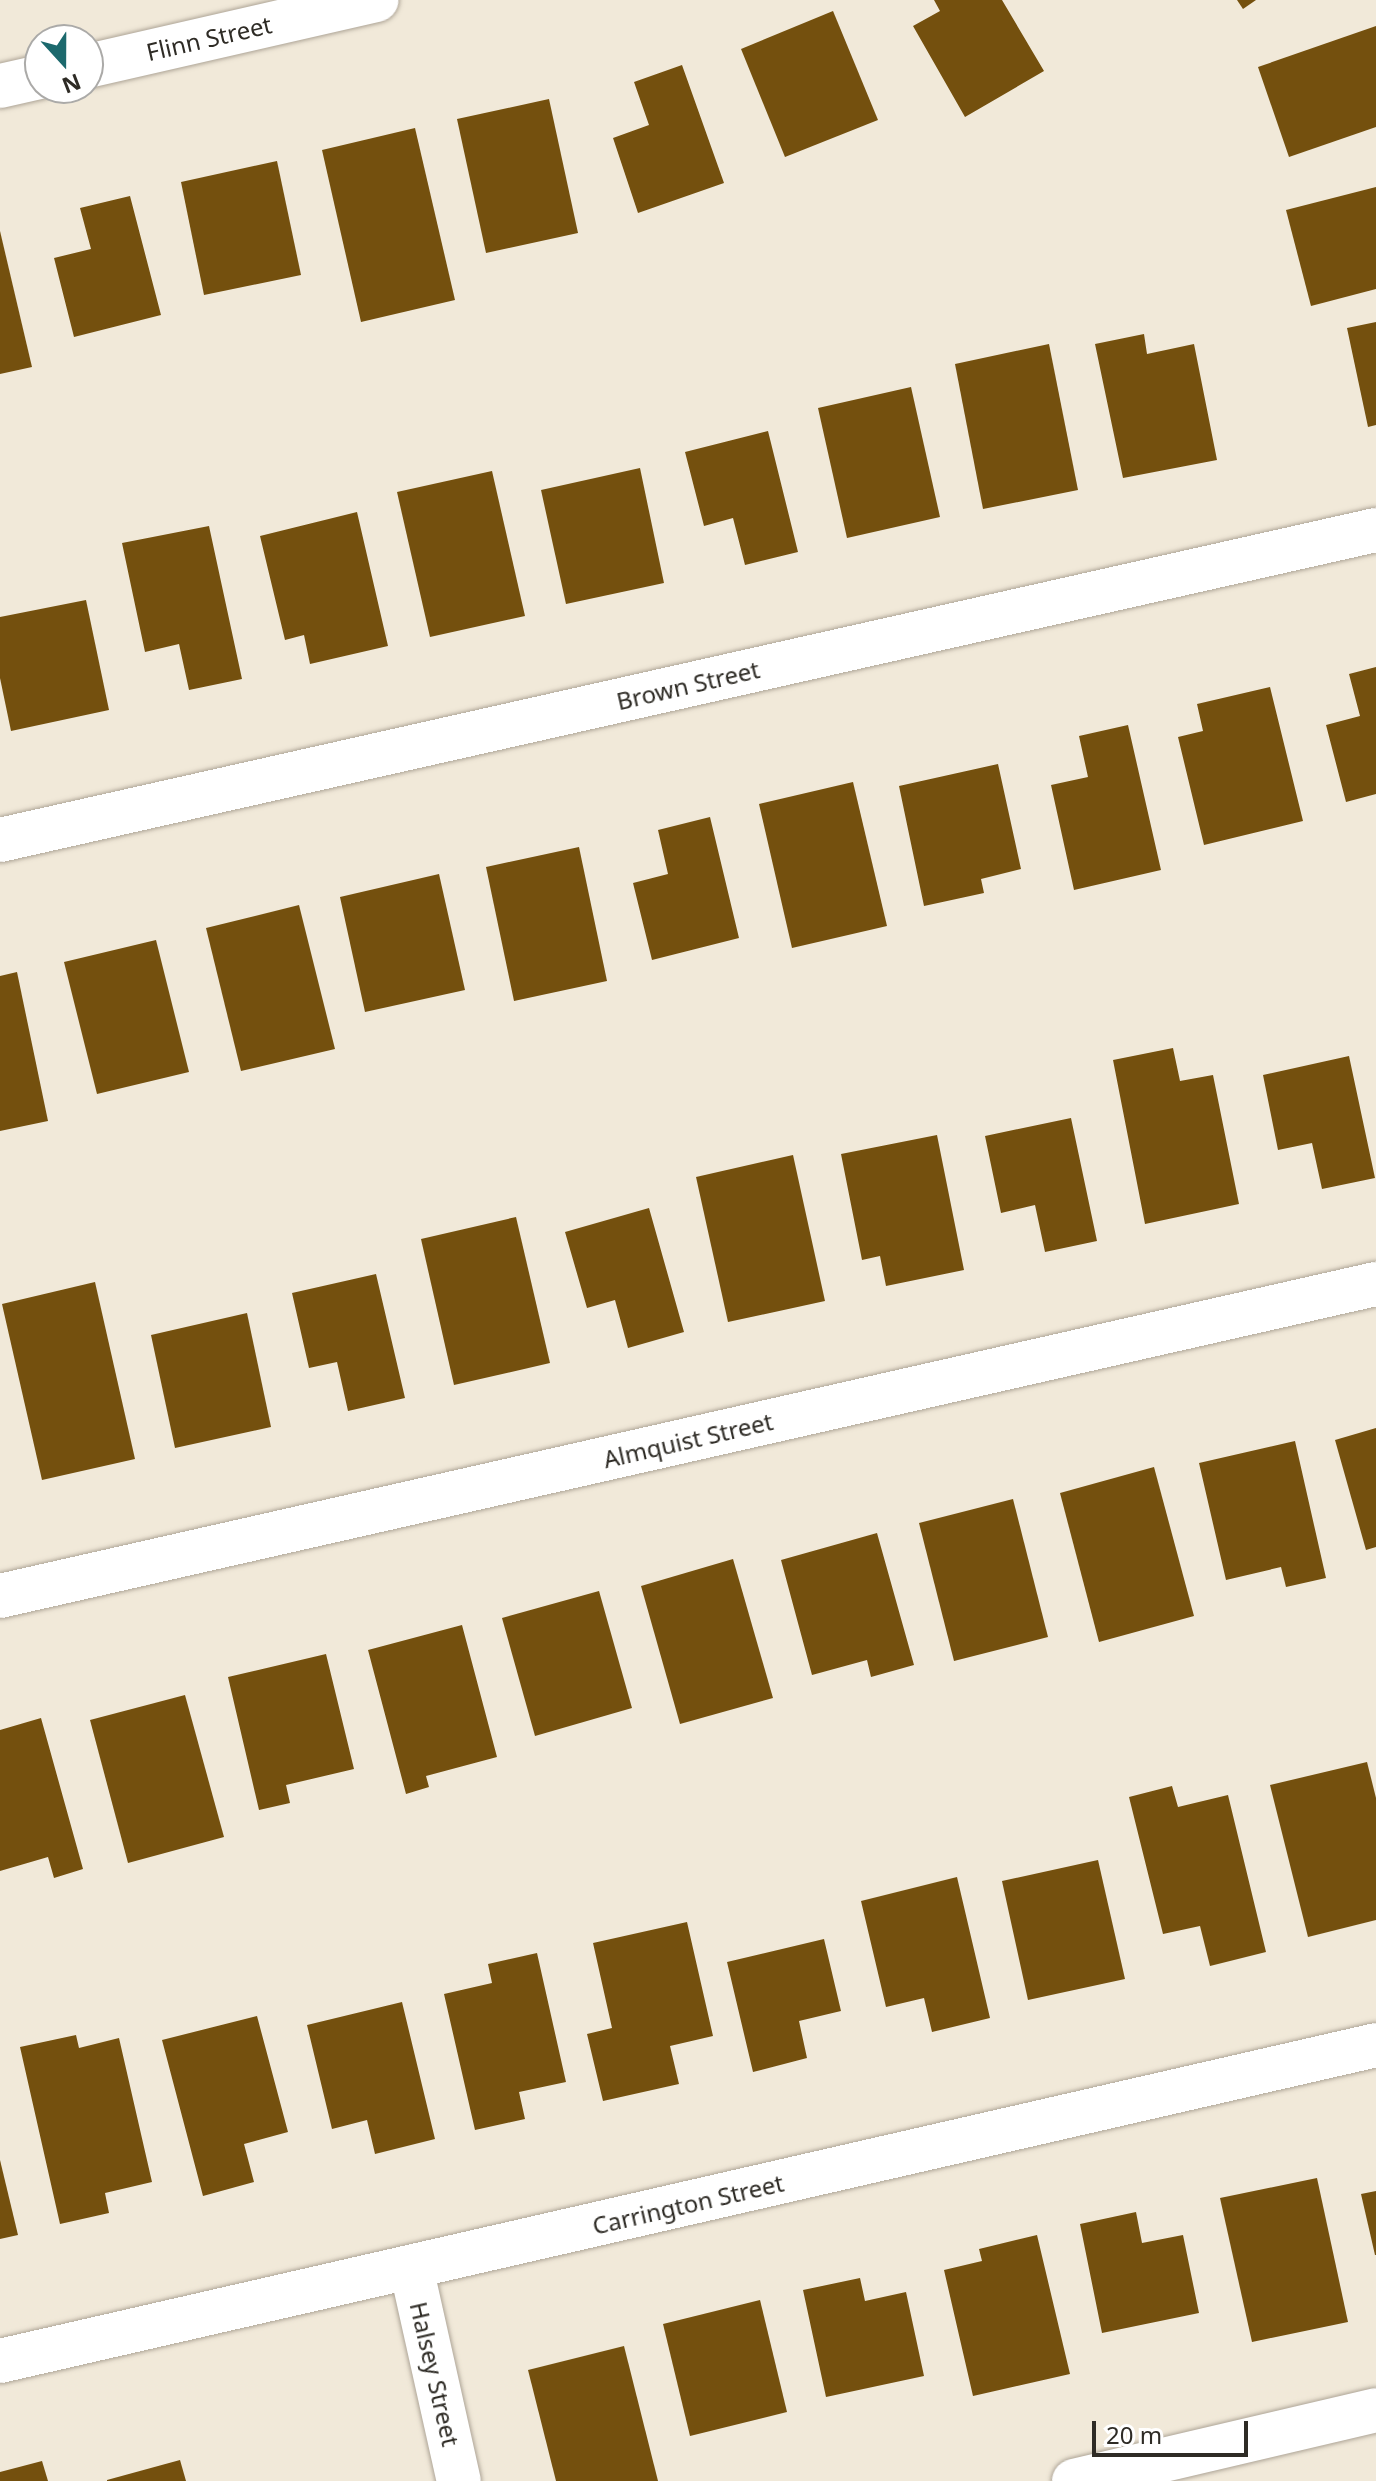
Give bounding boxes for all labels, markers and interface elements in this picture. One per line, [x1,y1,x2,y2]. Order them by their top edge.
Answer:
street label: Flinn Street [144,10,274,66]
north arrow [24,24,104,104]
text: N [58,67,86,102]
street label: Brown Street [614,655,762,715]
street label: Almquist Street [600,1406,776,1474]
street label: Carrington Street [590,2168,786,2240]
street label: Halsey Street [404,2299,466,2449]
scale bar [1096,2405,1252,2455]
text: 20 m [1106,2418,1162,2451]

